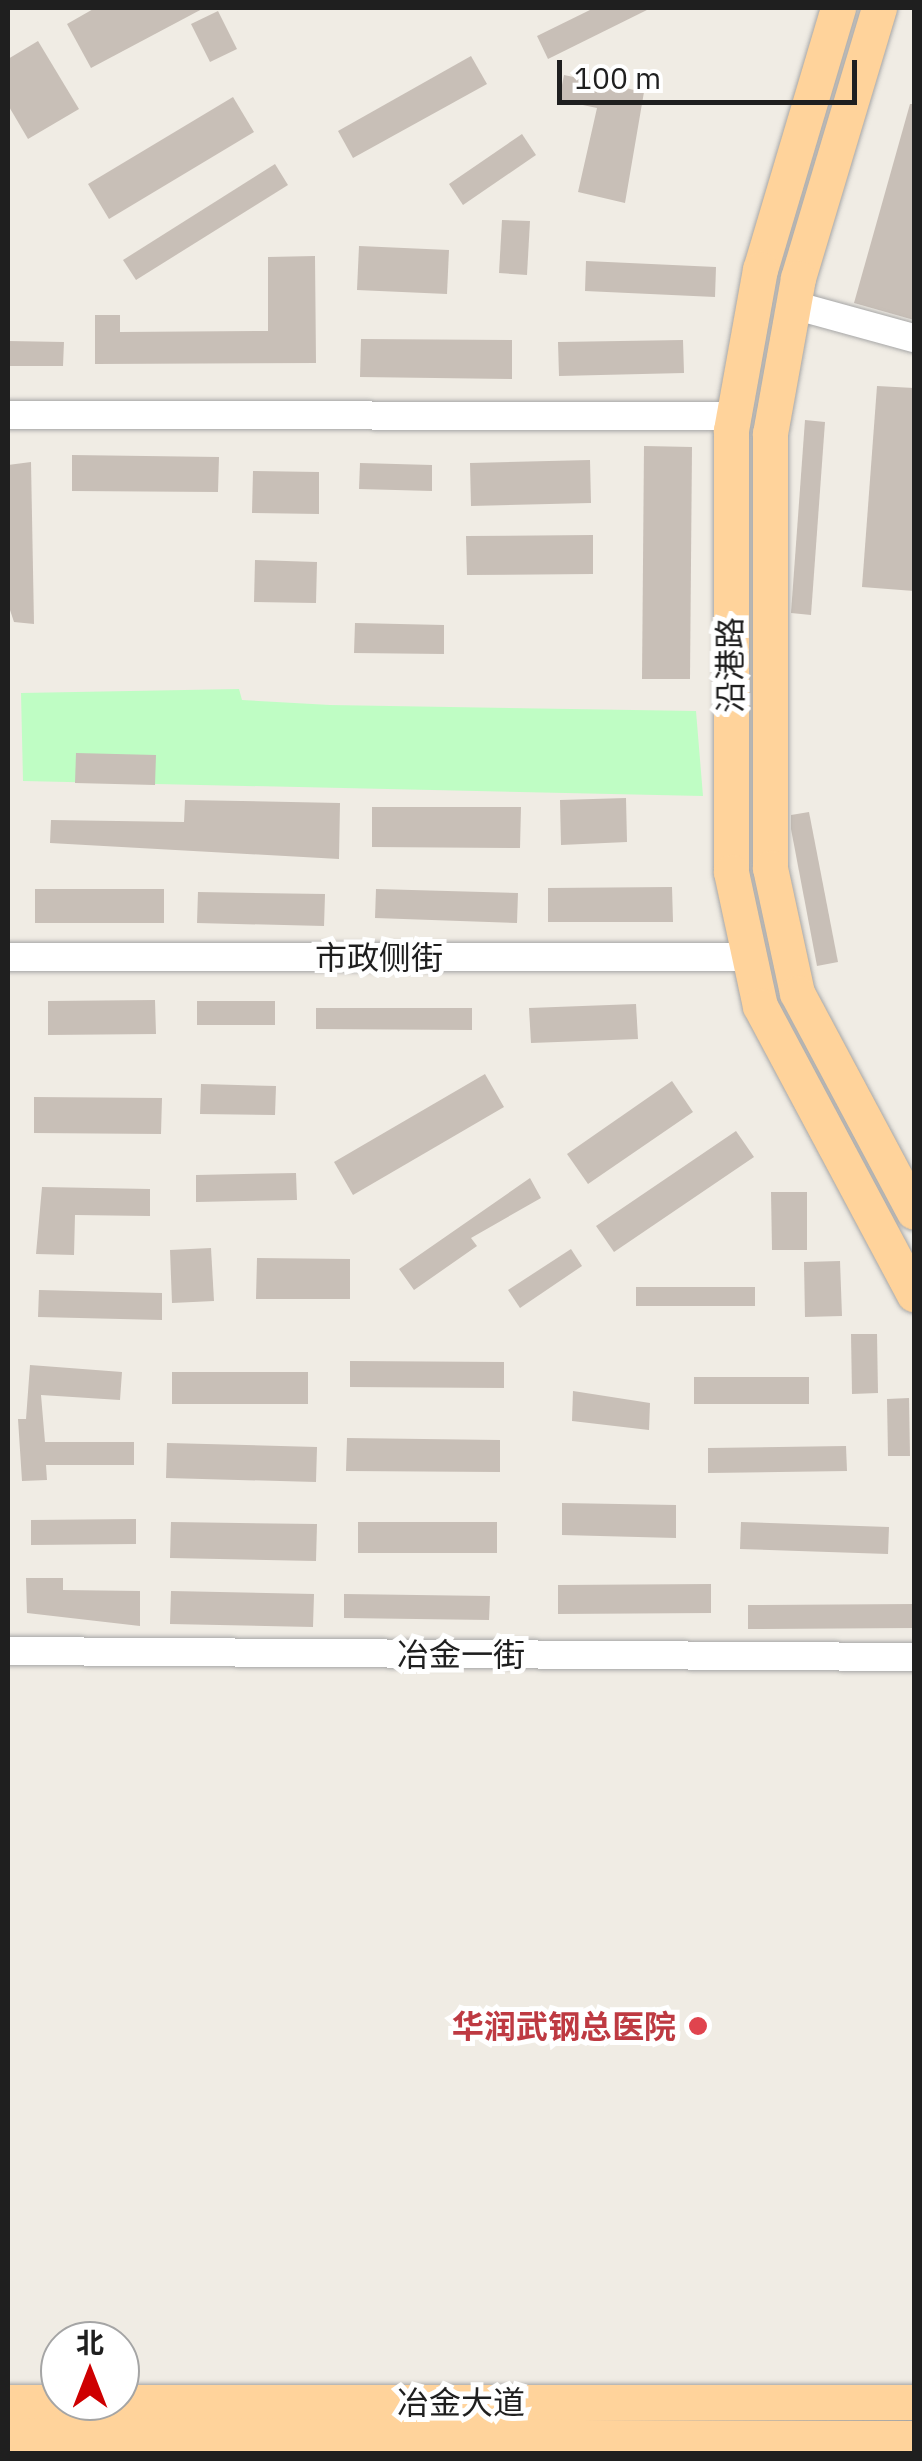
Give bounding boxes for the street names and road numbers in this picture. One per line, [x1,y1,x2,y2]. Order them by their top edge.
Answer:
street label: 沿港路 [711,617,749,713]
street label: 市政侧街 [315,938,443,976]
street label: 冶金一街 [397,1635,525,1673]
street label: 冶金大道 [397,2383,525,2421]

